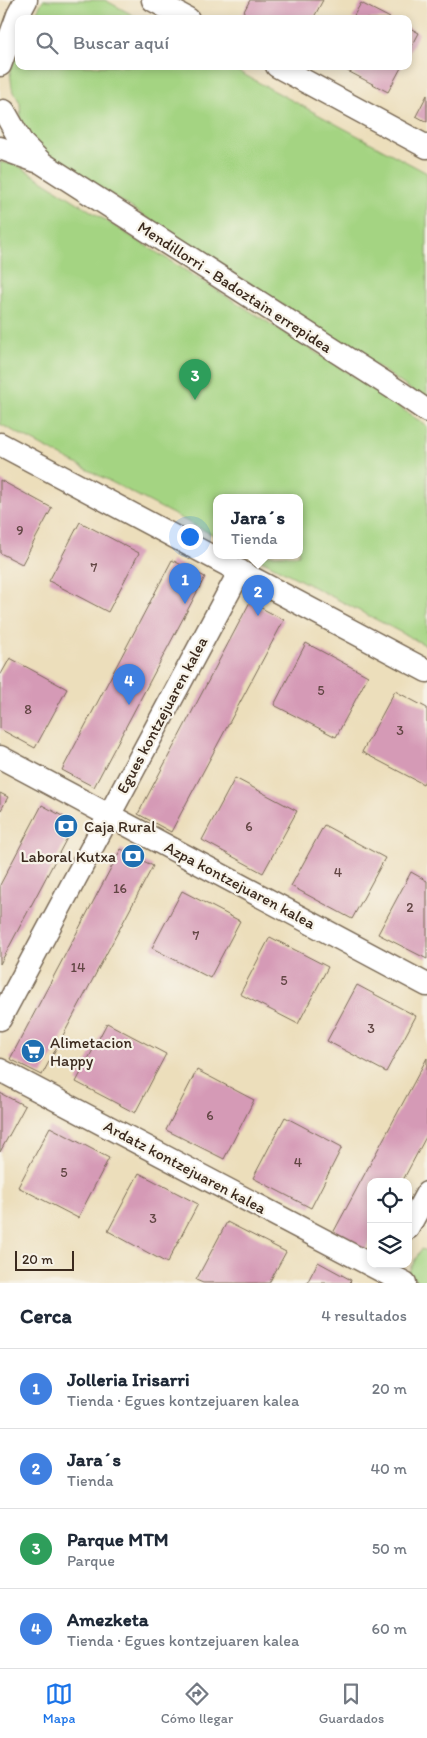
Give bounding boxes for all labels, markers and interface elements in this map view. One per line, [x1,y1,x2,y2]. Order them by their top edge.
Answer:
search box [15,15,412,70]
icon: search [33,29,61,57]
text: Buscar aquí [73,31,169,54]
street label: Mendillorri - Badoztain errepidea [134,217,336,357]
pin: 3 [179,359,211,400]
popup [213,494,303,559]
text: Jara´s [231,506,285,529]
house number: 9 [16,522,24,539]
your location [177,524,203,550]
text: Tienda [231,529,278,548]
house number: 7 [91,559,98,576]
pin: 1 [169,563,201,604]
pin: 2 [242,575,274,616]
street label: Egues kontzejuaren kalea [113,633,212,797]
pin: 4 [113,664,145,705]
house number: 5 [317,682,325,699]
house number: 8 [24,701,32,718]
house number: 3 [396,722,404,739]
bank icon: Caja Rural [53,813,79,839]
place label: Caja Rural [84,817,156,836]
house number: 6 [245,818,253,835]
street label: Azpa kontzejuaren kalea [161,837,319,933]
bank icon: Laboral Kutxa [120,843,146,869]
place label: Laboral Kutxa [20,847,116,866]
house number: 4 [334,864,343,881]
house number: 16 [113,880,127,897]
house number: 2 [406,899,414,916]
house number: 7 [193,927,200,944]
house number: 14 [71,959,86,976]
house number: 5 [280,972,288,989]
house number: 3 [367,1020,375,1037]
place label: Alimetacion Happy [50,1033,132,1070]
supermarket icon: Alimetacion Happy [20,1038,46,1064]
house number: 6 [206,1107,214,1124]
street label: Ardatz kontzejuaren kalea [101,1116,270,1218]
house number: 4 [294,1154,303,1171]
house number: 5 [60,1164,68,1181]
map controls [367,1178,412,1268]
button: locate [367,1178,412,1223]
house number: 3 [149,1210,157,1227]
button: layers [367,1223,412,1268]
scale bar [15,1248,74,1271]
text: 20 m [22,1251,53,1268]
text: Cerca [20,1303,72,1328]
text: 4 resultados [321,1306,407,1325]
text: Jolleria Irisarri [67,1368,190,1391]
text: 1 [32,1379,40,1398]
text: 20 m [372,1379,407,1398]
text: Tienda · Egues kontzejuaren kalea [67,1391,299,1410]
text: Jara´s [67,1448,121,1471]
text: 2 [32,1459,40,1478]
text: 40 m [370,1459,407,1478]
text: Tienda [67,1471,114,1490]
text: Parque MTM [67,1528,169,1551]
text: 3 [32,1539,40,1558]
text: 50 m [372,1539,407,1558]
text: Parque [67,1551,115,1570]
text: Amezketa [67,1608,149,1631]
text: 4 [31,1619,41,1638]
text: 60 m [372,1619,407,1638]
text: Tienda · Egues kontzejuaren kalea [67,1631,299,1650]
tab: Mapa [43,1680,75,1727]
tab: Cómo llegar [161,1680,233,1727]
tab: Guardados [319,1680,384,1727]

